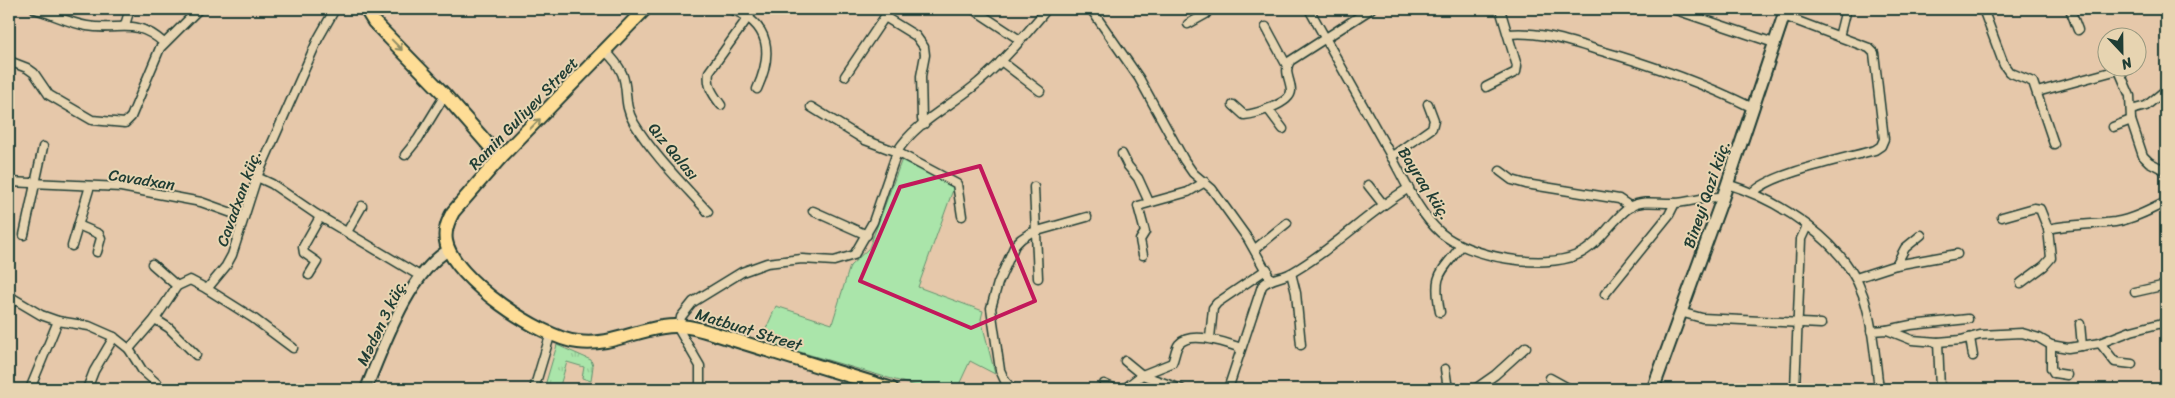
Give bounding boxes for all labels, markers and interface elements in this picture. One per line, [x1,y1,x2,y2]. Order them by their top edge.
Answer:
north arrow [2098,28,2148,78]
one-way arrow [391,39,403,52]
street label: Ramin Guliyev Street [461,50,585,177]
text: N [2117,50,2137,77]
street label: Qız Qalası [640,116,707,187]
one-way arrow [529,118,541,130]
street label: Bineyi Qazi küç. [1674,136,1739,252]
street label: Bayraq küç. [1390,141,1459,226]
street label: Cavadxan küç. [208,146,269,250]
street label: Cavadxan [107,160,178,199]
street label: Mədən 3 küç. [348,274,415,371]
street label: Matbuat Street [692,299,806,360]

